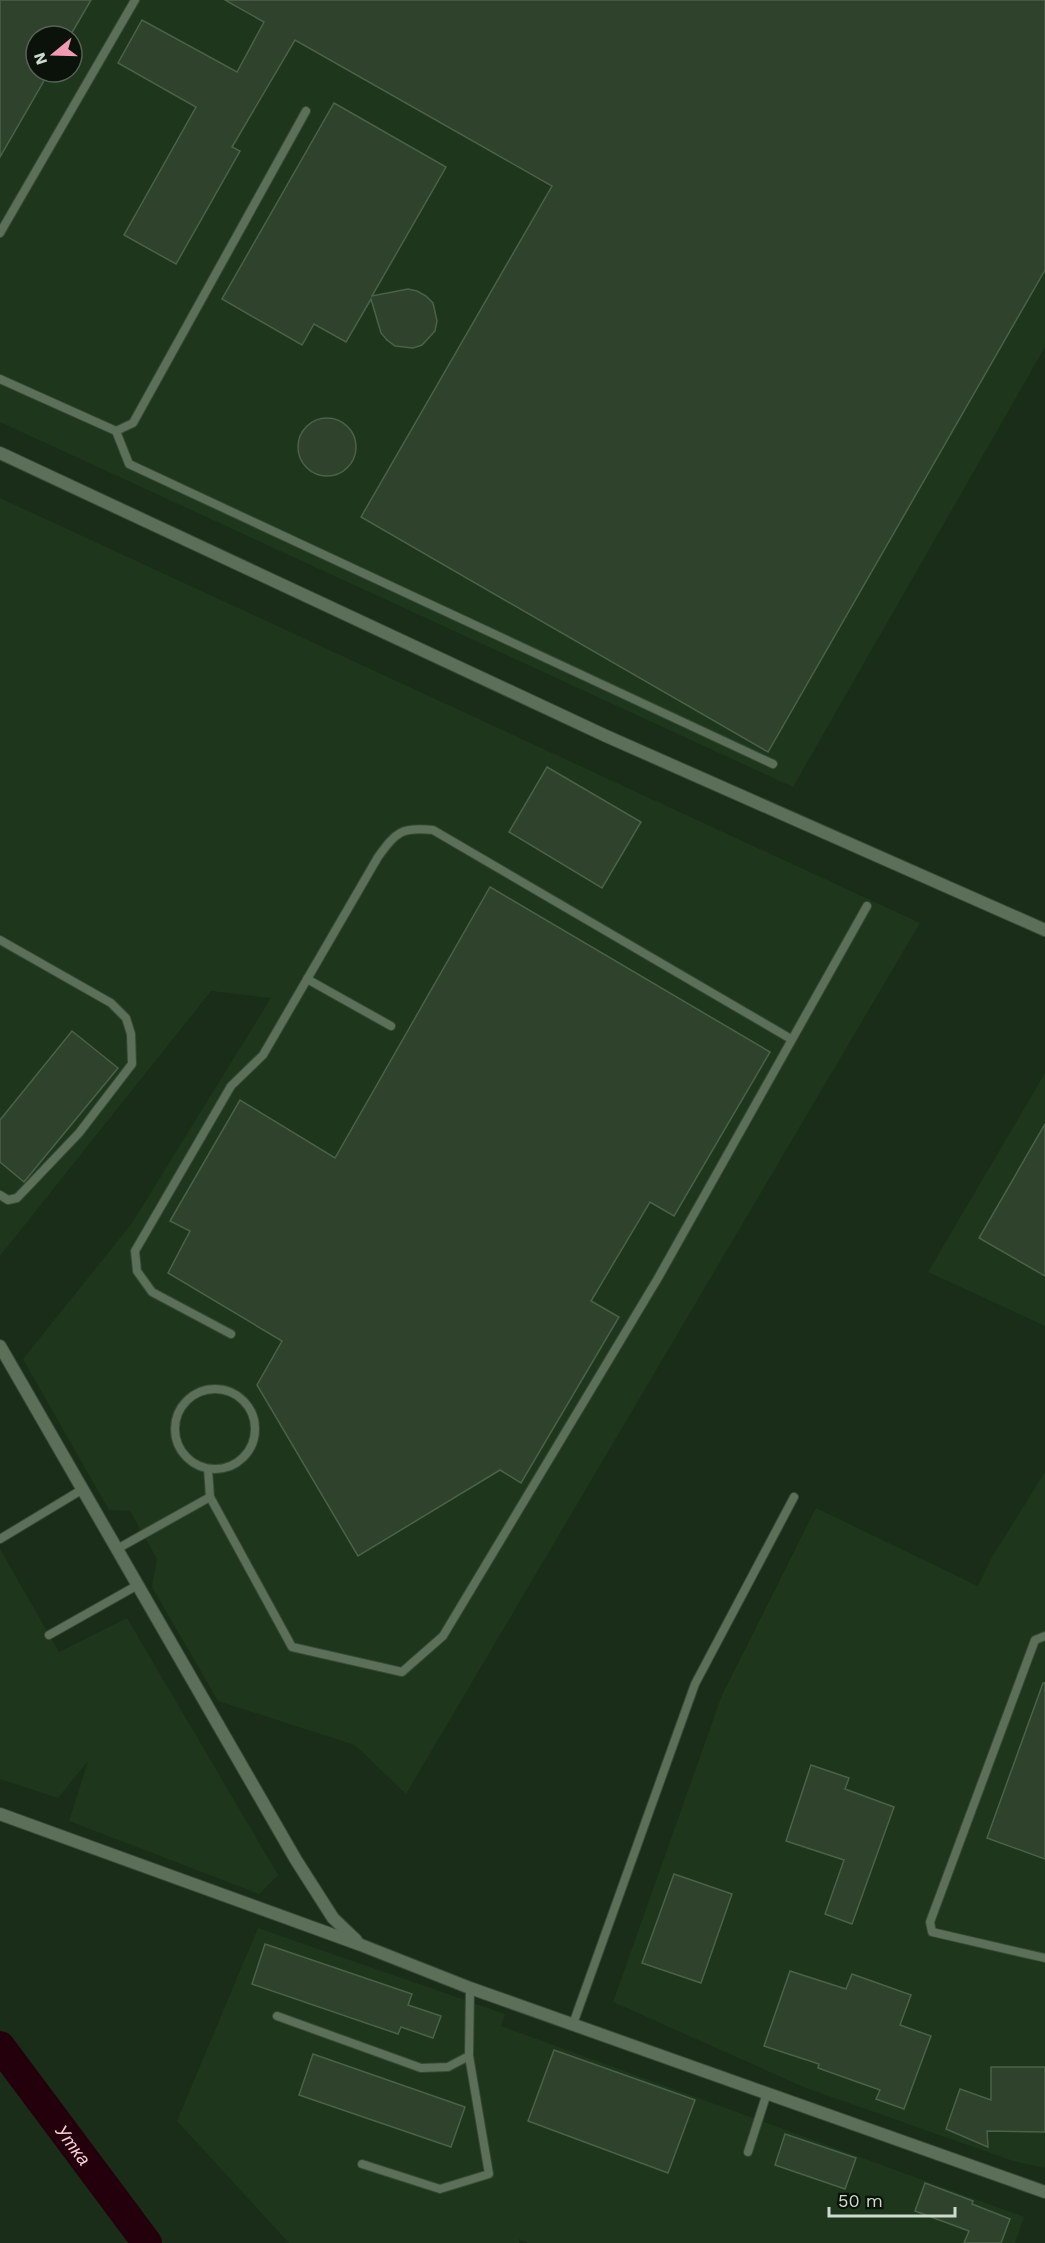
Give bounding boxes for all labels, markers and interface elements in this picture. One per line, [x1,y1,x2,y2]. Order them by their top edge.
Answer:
north arrow [24,24,84,84]
text: N [29,50,51,67]
water label: Утка [51,2119,95,2169]
scale bar [829,2180,955,2218]
text: 50 m [838,2190,883,2211]

